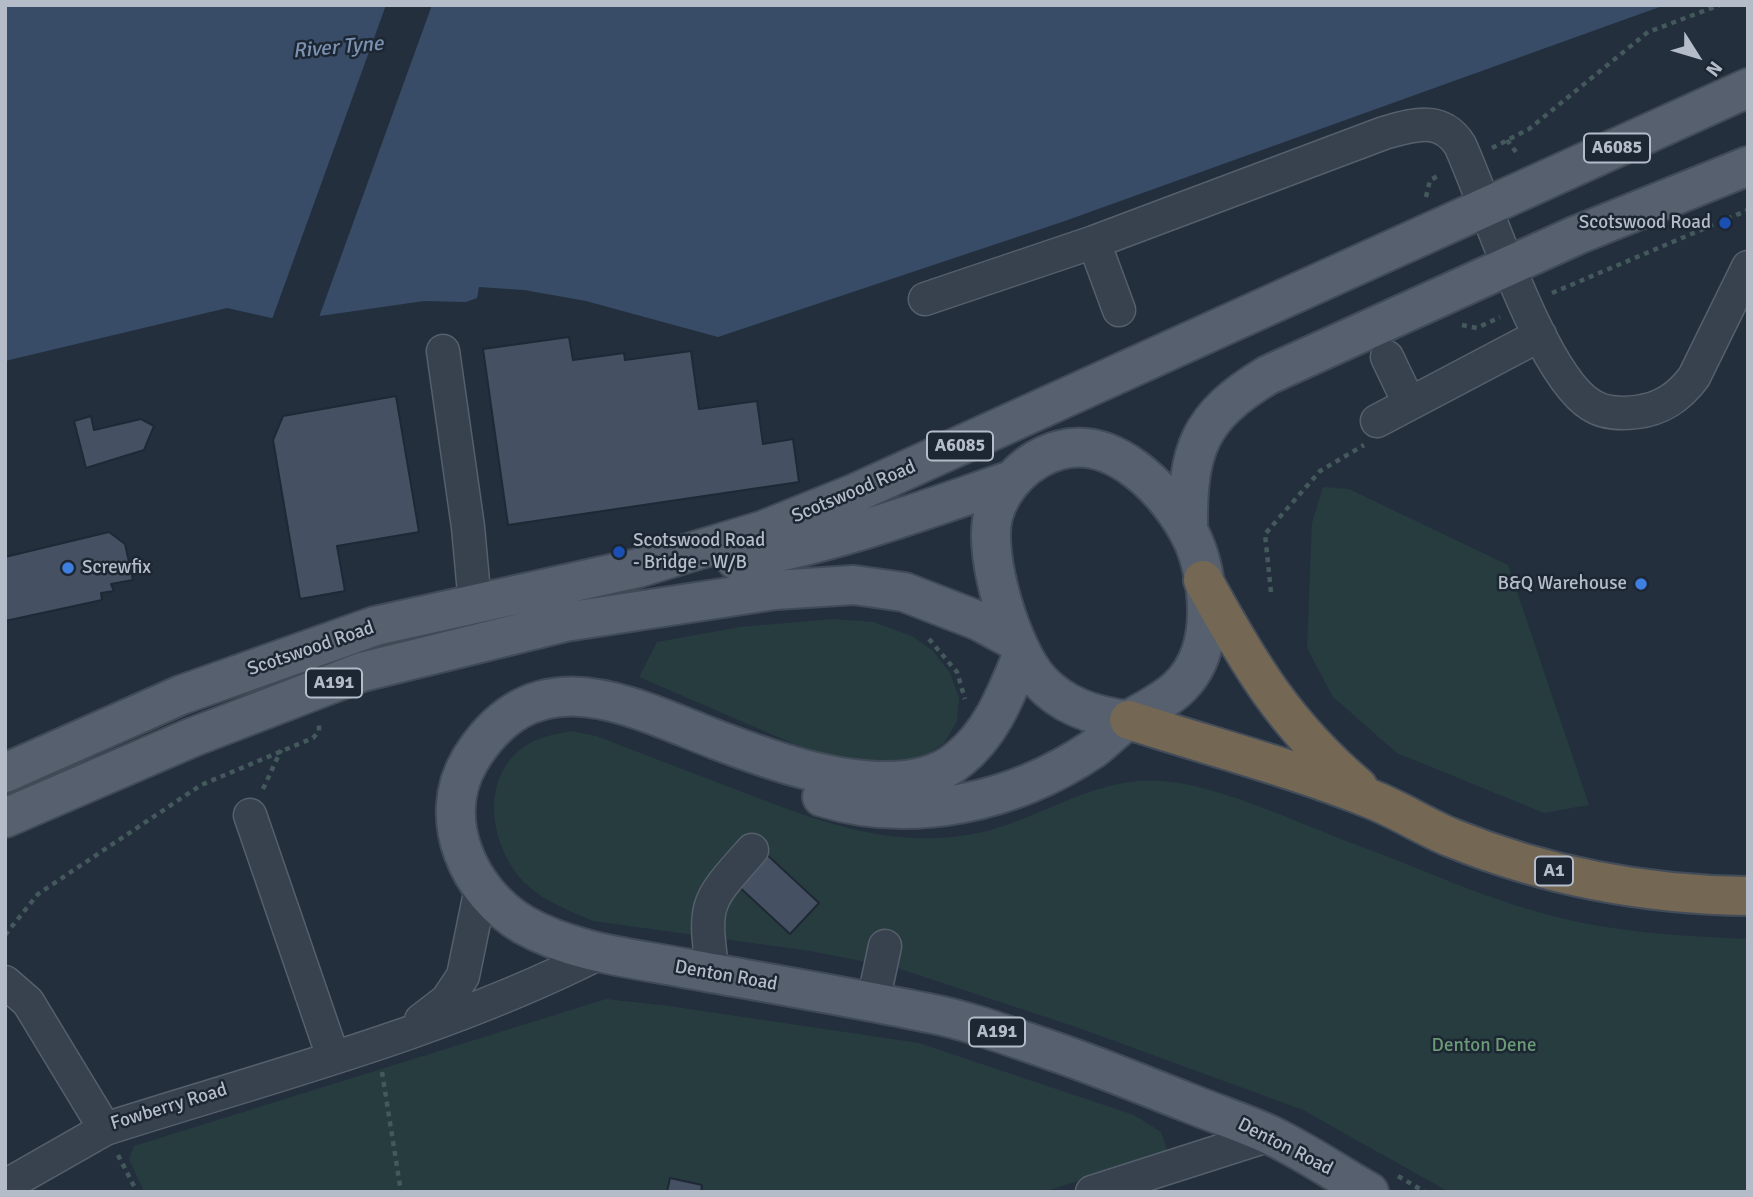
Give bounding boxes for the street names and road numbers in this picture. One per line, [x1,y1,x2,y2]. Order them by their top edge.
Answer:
road number: A6085 [1584,134,1650,162]
road number: A6085 [927,432,993,461]
street label: Scotswood Road [789,456,919,528]
street label: Scotswood Road [245,617,377,681]
road number: A191 [306,668,362,698]
road number: A1 [1535,856,1573,886]
street label: Denton Road [673,956,779,996]
road number: A191 [969,1017,1025,1046]
street label: Fowberry Road [108,1078,230,1136]
street label: Denton Road [1234,1113,1336,1181]

